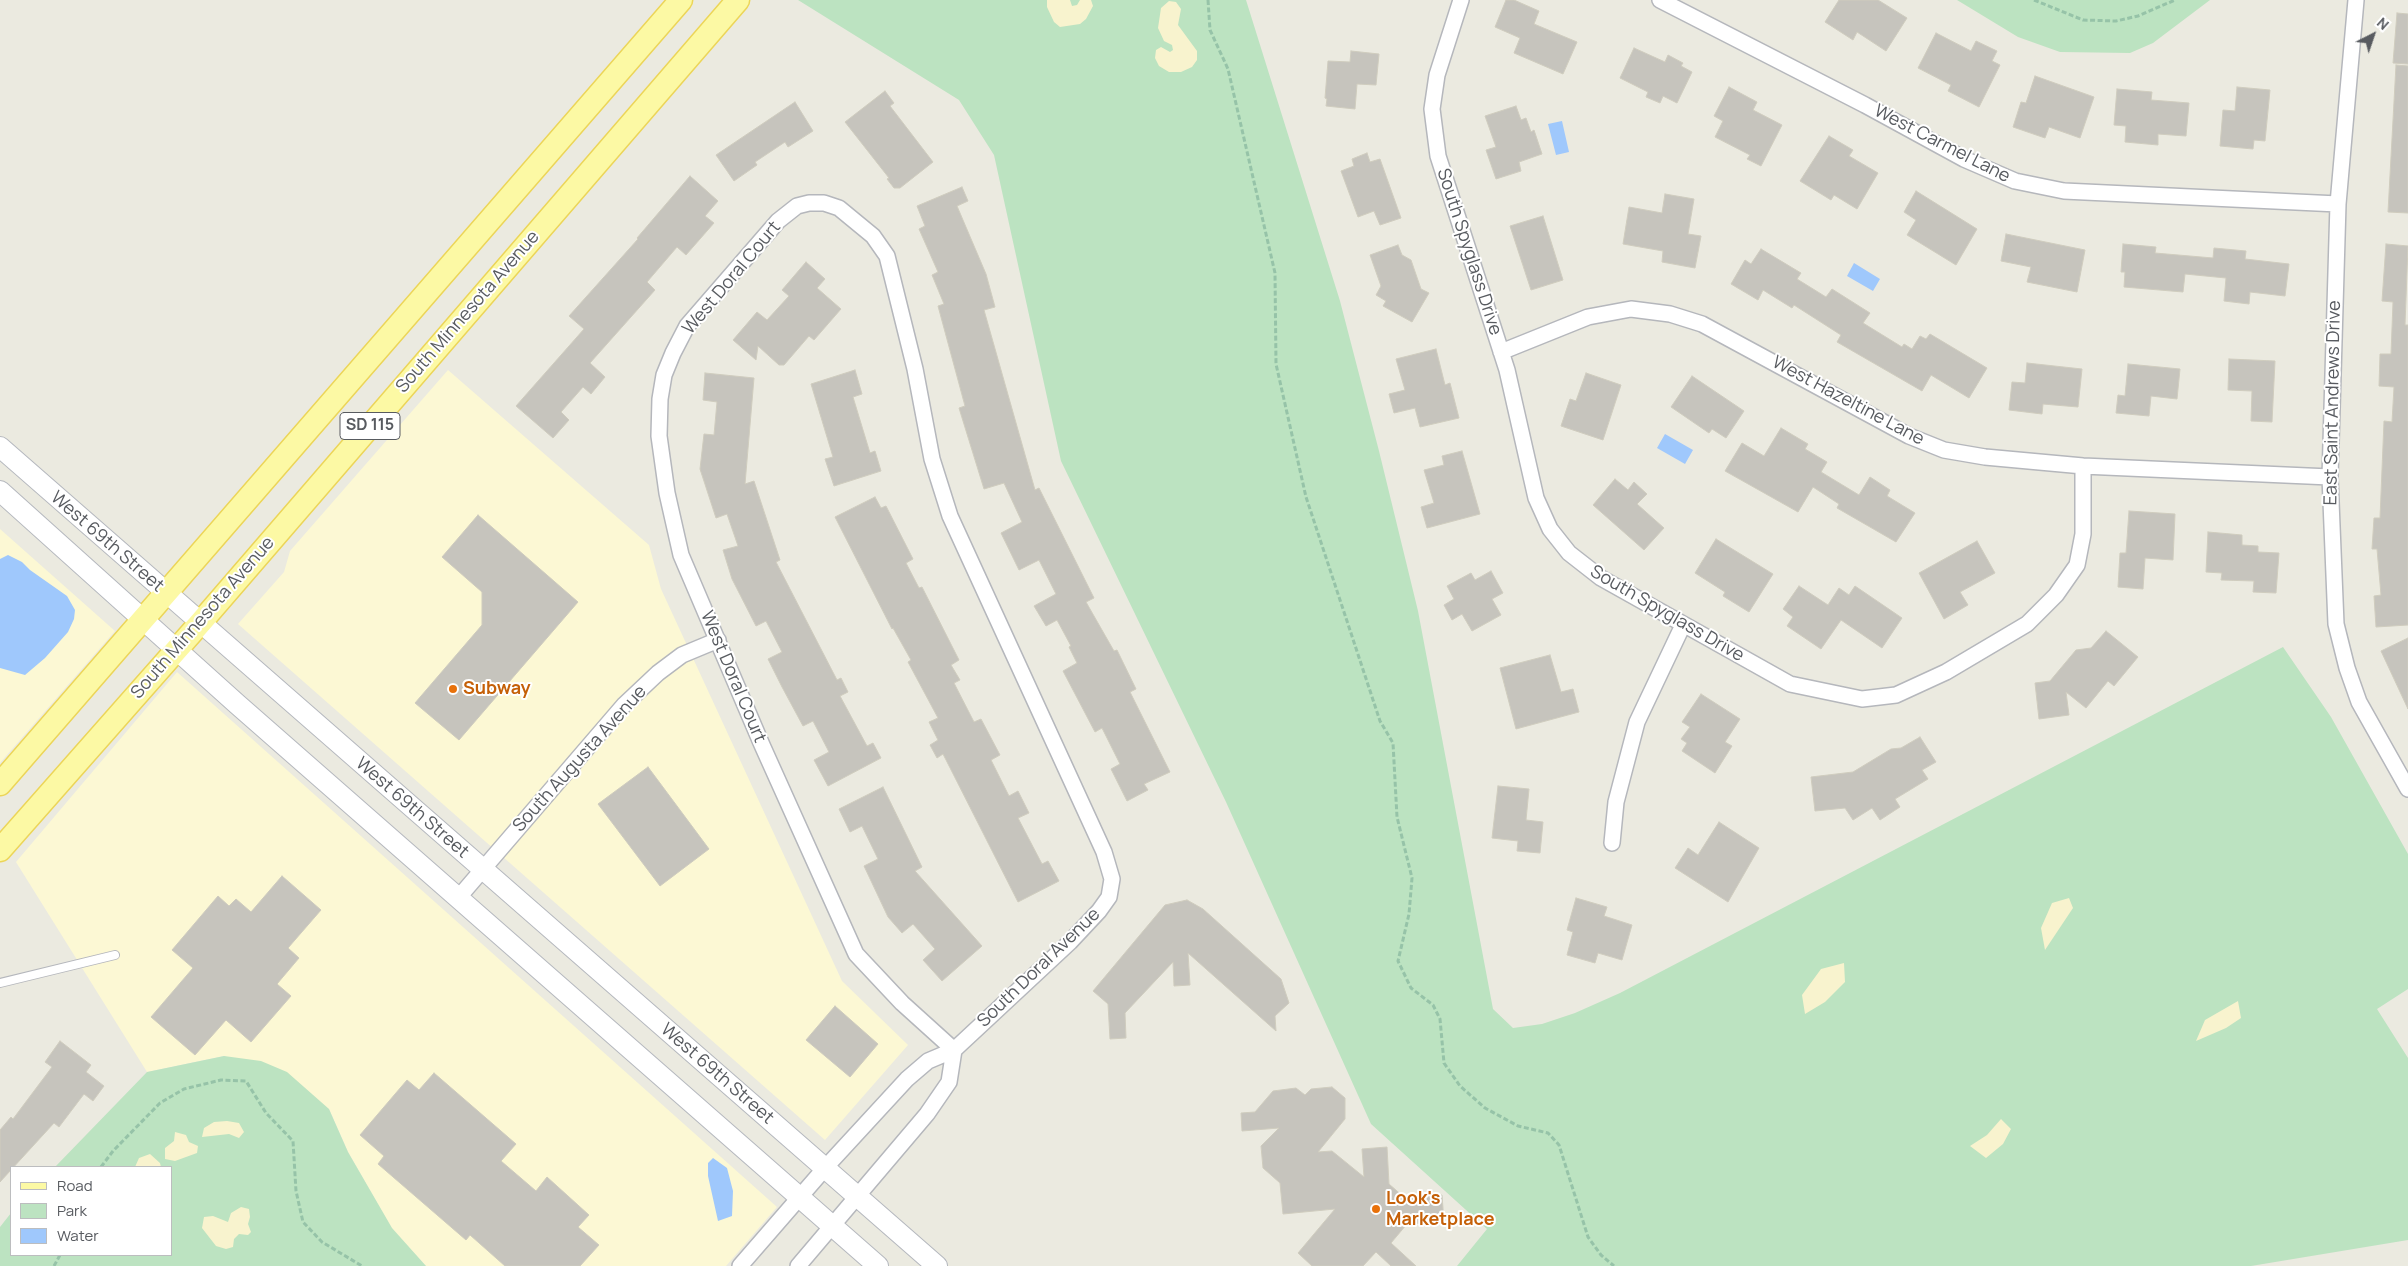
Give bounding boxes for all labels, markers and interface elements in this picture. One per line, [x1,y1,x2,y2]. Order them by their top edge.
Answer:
north arrow [2348,10,2398,60]
text: N [2373,13,2393,34]
street label: West Carmel Lane [1870,100,2014,188]
street label: South Spyglass Drive [1432,166,1506,338]
street label: West Doral Court [678,217,786,339]
street label: South Minnesota Avenue [392,227,544,397]
street label: East Saint Andrews Drive [2320,300,2346,506]
street label: West Hazeltine Lane [1768,352,1928,450]
road number: SD 115 [340,412,400,440]
street label: West 69th Street [46,487,168,597]
street label: South Minnesota Avenue [127,533,279,703]
street label: South Spyglass Drive [1586,561,1748,667]
street label: West Doral Court [695,608,771,746]
place label: Subway [463,678,531,700]
street label: South Augusta Avenue [509,681,651,837]
marker: Subway [447,683,459,695]
street label: West 69th Street [351,753,473,863]
street label: South Doral Avenue [973,904,1105,1032]
street label: West 69th Street [656,1019,778,1129]
legend [10,1166,172,1256]
text: Road [57,1175,93,1196]
place label: Look's Marketplace [1386,1188,1495,1230]
text: Park [57,1200,87,1221]
marker: Look's Marketplace [1370,1203,1382,1215]
text: Water [57,1225,99,1246]

